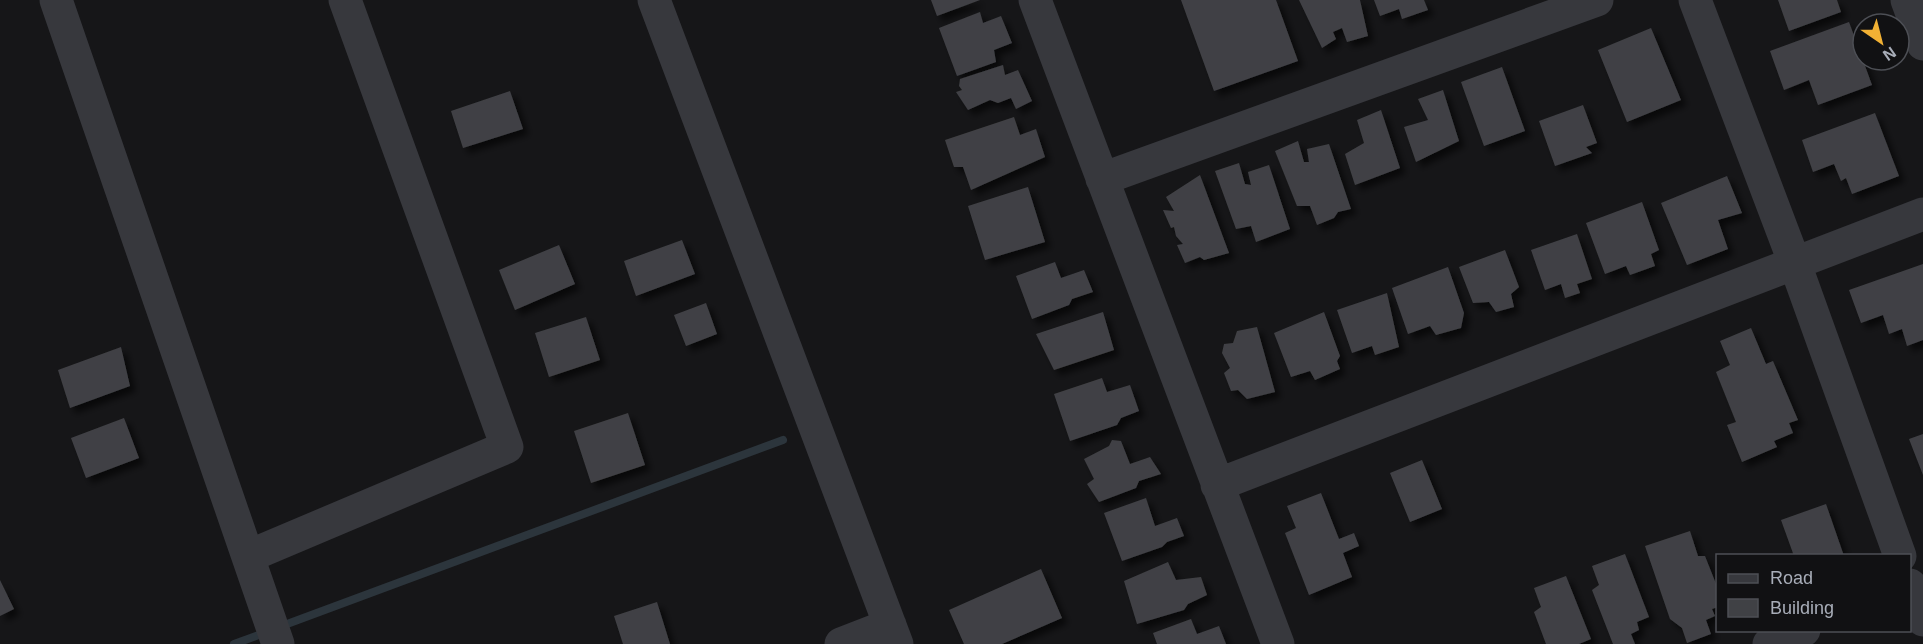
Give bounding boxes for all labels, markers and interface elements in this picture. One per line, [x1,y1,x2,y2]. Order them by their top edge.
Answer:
north arrow [1851,12,1911,72]
text: N [1880,44,1899,64]
legend [1716,554,1911,632]
text: Road [1770,568,1813,588]
text: Building [1770,598,1834,618]

